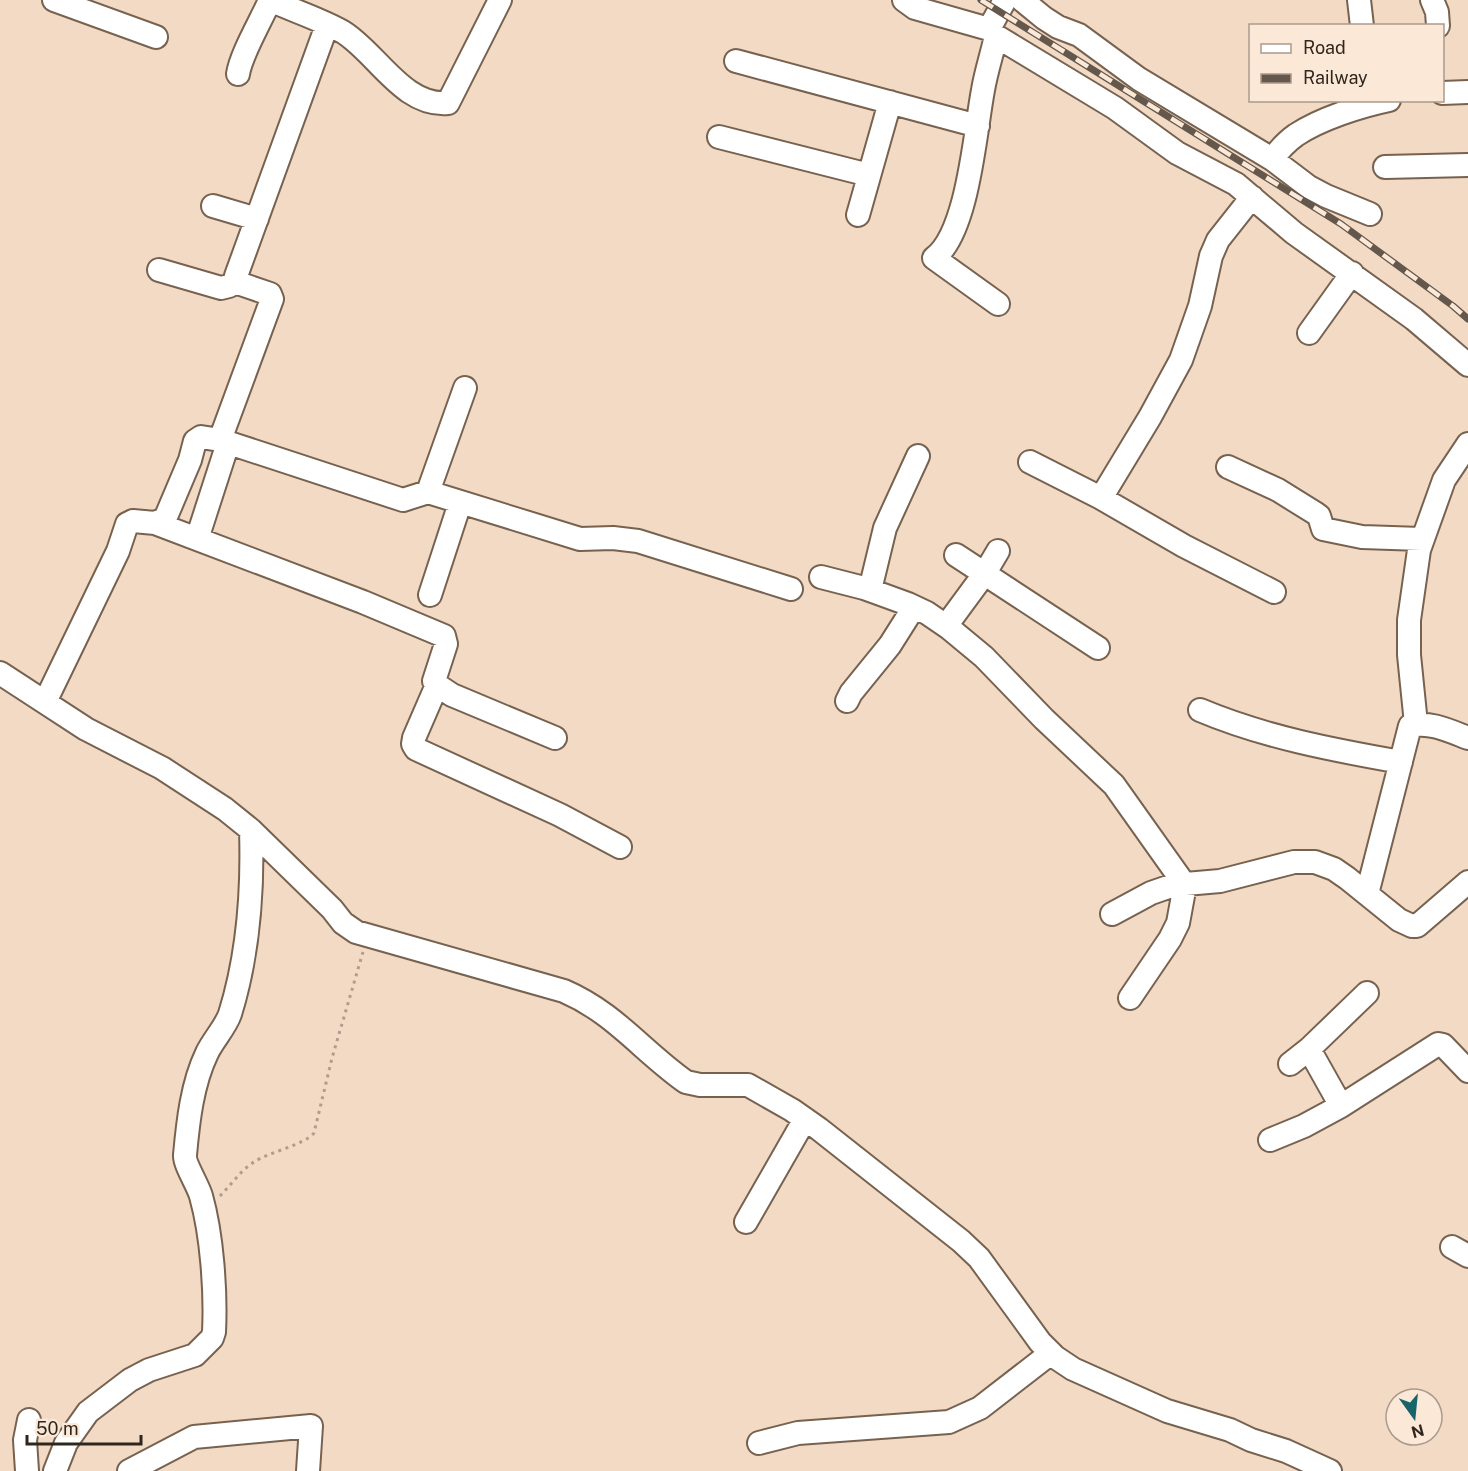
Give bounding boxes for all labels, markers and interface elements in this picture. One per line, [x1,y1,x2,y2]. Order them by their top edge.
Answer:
legend [1249,24,1444,102]
text: Road [1303,37,1346,58]
text: Railway [1303,67,1368,88]
north arrow [1384,1387,1444,1447]
scale bar [27,1408,141,1446]
text: 50 m [36,1418,79,1439]
text: N [1409,1420,1426,1442]

